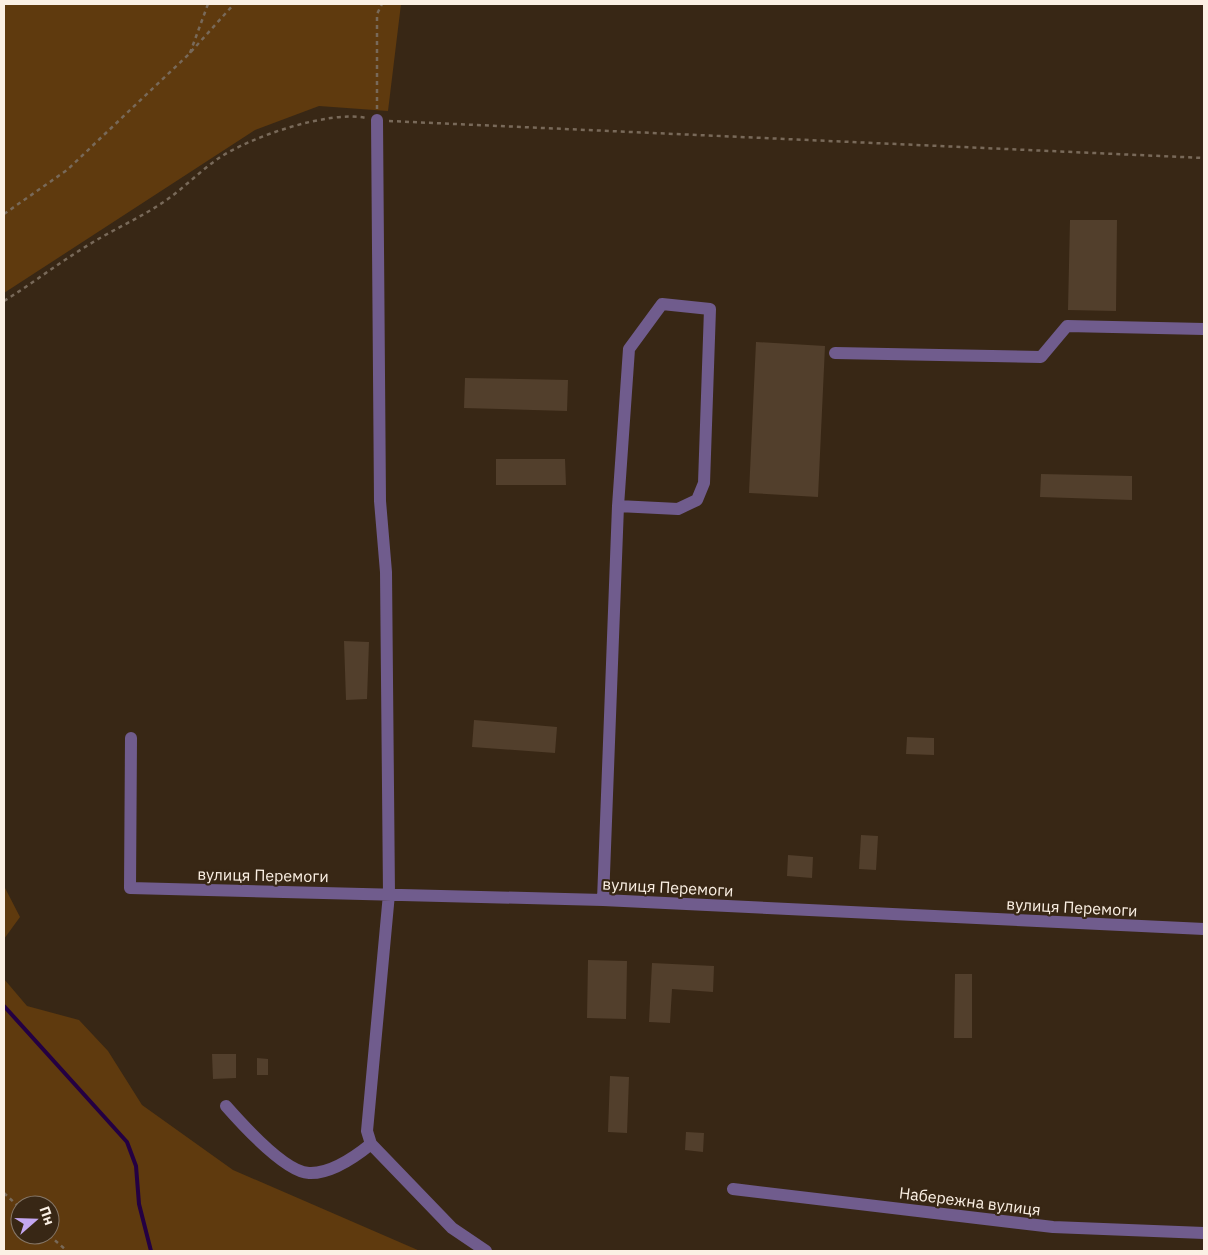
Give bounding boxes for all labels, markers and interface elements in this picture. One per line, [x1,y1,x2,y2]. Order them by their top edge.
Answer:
street label: вулиця Перемоги [197,864,329,886]
street label: вулиця Перемоги [602,874,734,900]
street label: вулиця Перемоги [1006,894,1138,920]
street label: Набережна вулиця [898,1182,1042,1220]
north arrow [10,1195,60,1245]
text: Пн [36,1204,59,1227]

